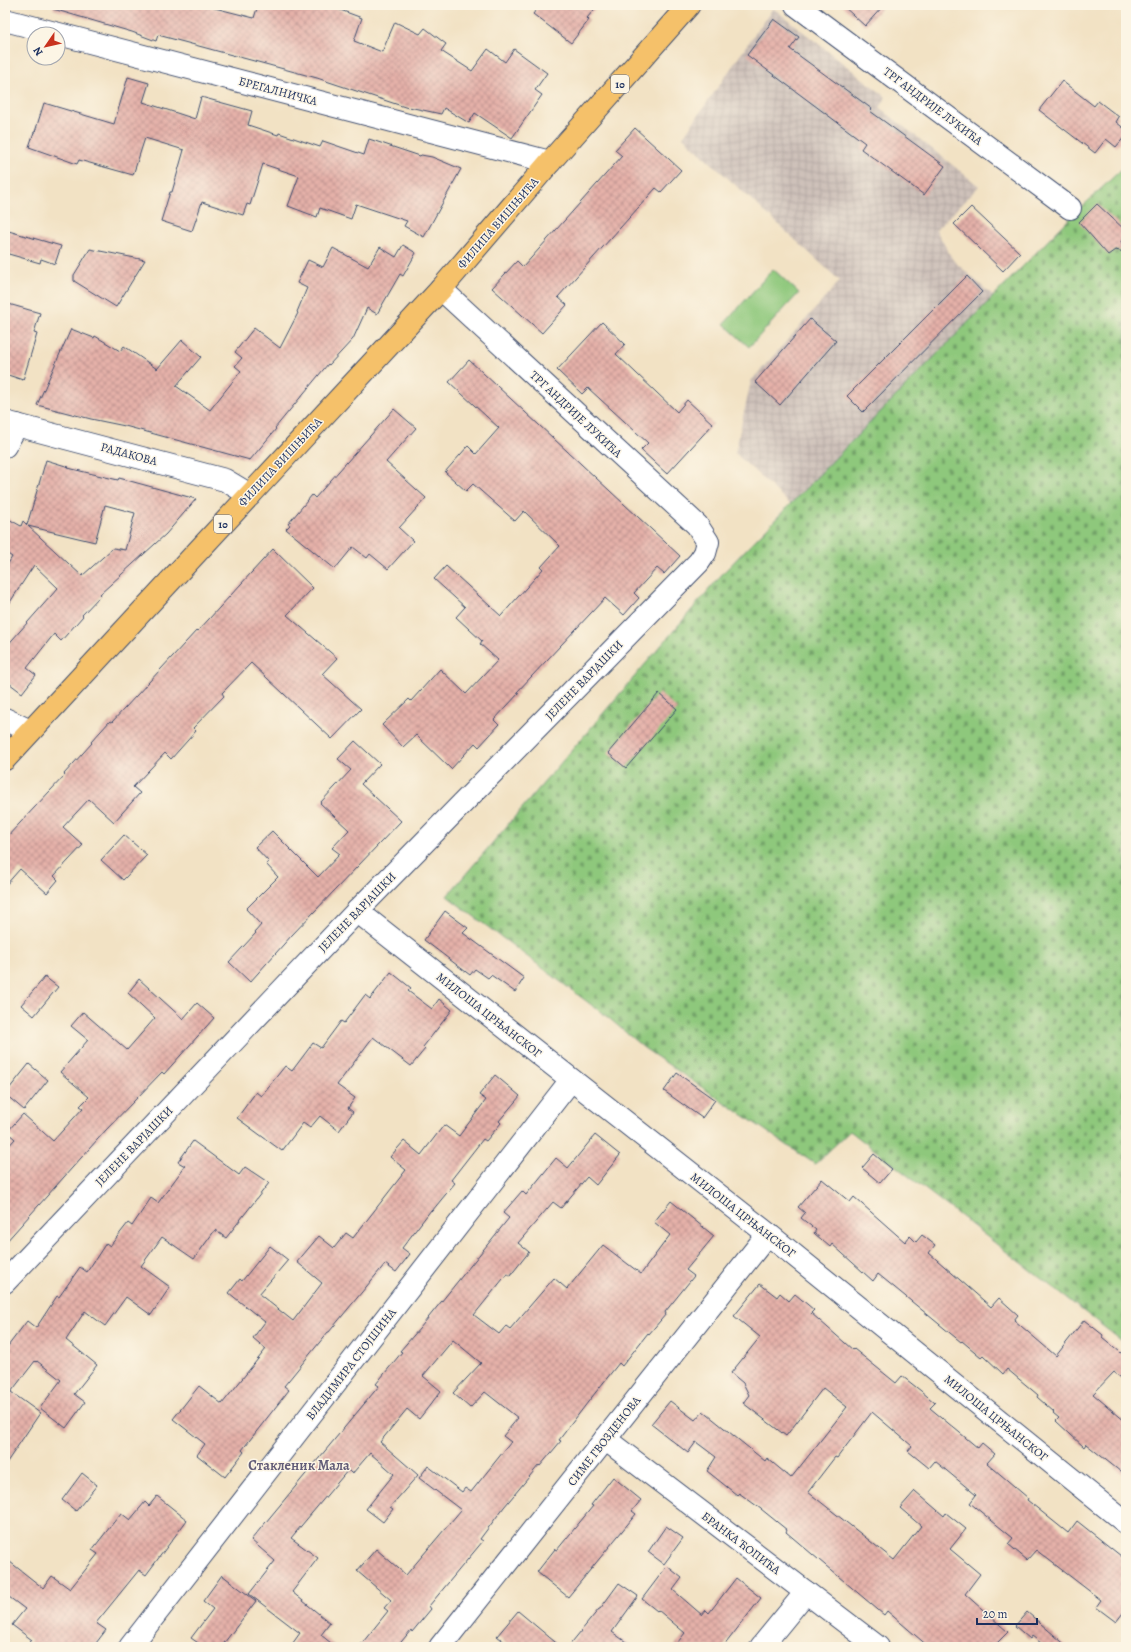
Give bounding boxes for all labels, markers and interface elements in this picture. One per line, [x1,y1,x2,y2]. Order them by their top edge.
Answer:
north arrow [26,26,66,66]
text: N [30,44,47,59]
street label: ТРГ АНДРИЈЕ ЛУКИЋА [880,63,987,149]
street label: БРЕГАЛНИЧКА [237,73,320,109]
road number: 10 [611,75,629,93]
street label: ФИЛИПА ВИШЊИЋА [454,173,543,272]
street label: ТРГ АНДРИЈЕ ЛУКИЋА [527,367,626,462]
street label: ФИЛИПА ВИШЊИЋА [234,413,326,510]
street label: РАДАКОВА [99,439,160,470]
road number: 10 [214,515,232,533]
street label: ЈЕЛЕНЕ ВАРЈАШКИ [542,637,626,723]
street label: ЈЕЛЕНЕ ВАРЈАШКИ [315,869,399,955]
street label: МИЛОША ЦРЊАНСКОГ [433,969,545,1061]
street label: ЈЕЛЕНЕ ВАРЈАШКИ [92,1103,176,1189]
street label: МИЛОША ЦРЊАНСКОГ [687,1169,799,1261]
street label: ВЛАДИМИРА СТОЈШИНА [302,1304,400,1423]
street label: МИЛОША ЦРЊАНСКОГ [941,1371,1051,1465]
street label: СИМЕ ГВОЗДЕНОВА [564,1392,645,1489]
district label: Стакленик Мала [248,1456,350,1475]
street label: БРАНКА ЋОПИЋА [698,1508,785,1579]
scale bar [977,1600,1037,1626]
text: 20 m [983,1606,1007,1622]

